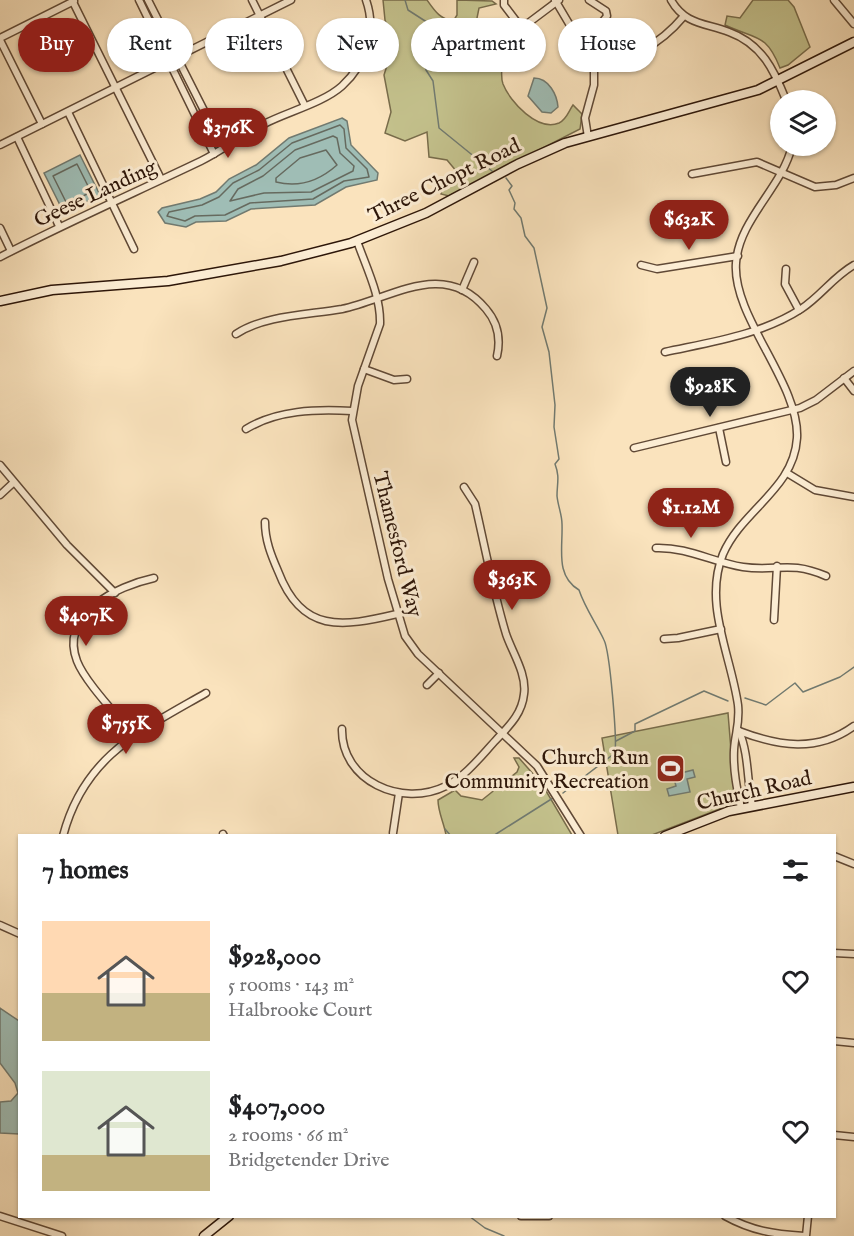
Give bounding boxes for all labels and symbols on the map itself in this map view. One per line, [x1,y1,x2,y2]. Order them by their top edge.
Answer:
pin: $376K [186,108,270,159]
street label: Three Chopt Road [364,132,526,230]
street label: Geese Landing [30,154,162,235]
pin: $632K [647,200,731,251]
pin: $928K [668,367,752,418]
street label: Thamesford Way [365,469,428,621]
pin: $1.12M [642,488,740,539]
pin: $363K [470,560,554,611]
pin: $407K [44,596,128,647]
pin: $755K [84,704,168,755]
place label: Church Run Community Recreation [445,745,649,796]
sports icon: Church Run Community Recreation [654,753,686,785]
street label: Church Road [694,765,815,818]

